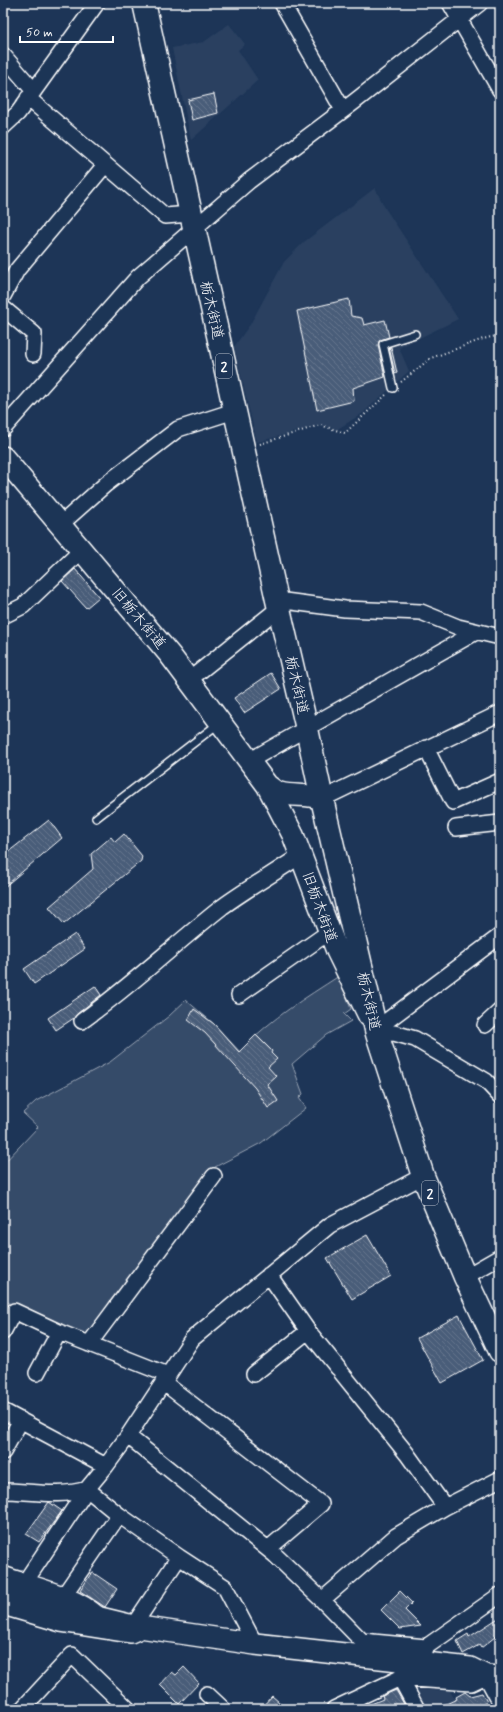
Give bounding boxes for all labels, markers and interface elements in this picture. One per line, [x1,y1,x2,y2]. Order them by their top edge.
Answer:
scale bar [20,18,113,44]
text: 50 m [26,25,53,41]
street label: 栃木街道 [195,279,228,342]
road number: 2 [216,354,232,378]
street label: 旧栃木街道 [106,583,170,654]
street label: 栃木街道 [280,654,313,717]
street label: 旧栃木街道 [297,869,341,946]
street label: 栃木街道 [352,970,385,1033]
road number: 2 [422,1181,438,1205]

